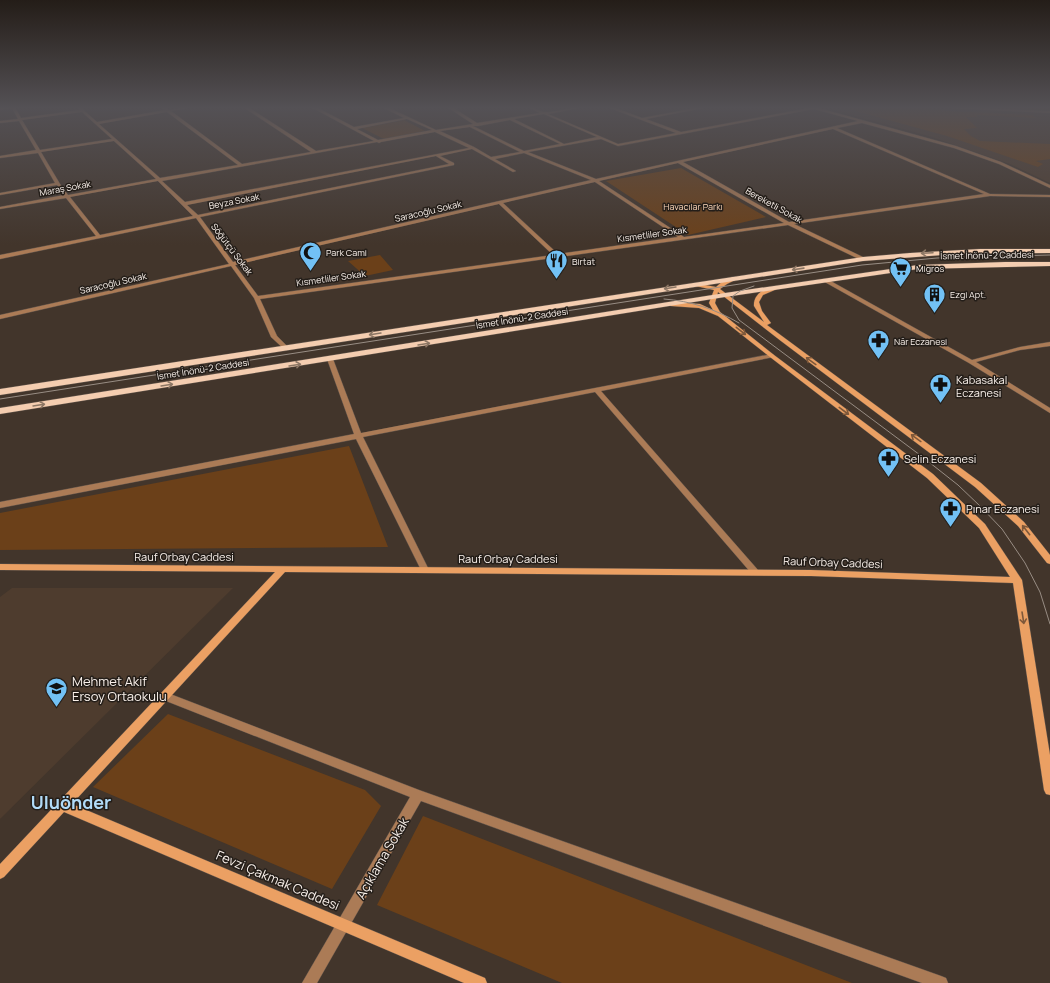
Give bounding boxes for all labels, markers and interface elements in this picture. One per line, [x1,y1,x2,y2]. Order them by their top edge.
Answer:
street label: Maraş Sokak [38,177,92,199]
street label: Bereketli Sokak [743,184,805,226]
street label: Beyza Sokak [207,190,261,212]
street label: Saracoğlu Sokak [393,197,463,225]
park label: Havacılar Parkı [663,200,723,213]
street label: Söğütçü Sokak [208,220,256,278]
street label: Kısmetliler Sokak [616,223,688,245]
mosque icon: Park Cami [297,239,323,272]
place label: Park Cami [326,246,367,259]
restaurant icon: Birtat [543,248,569,281]
street label: İsmet İnönü-2 Caddesi [940,248,1034,262]
one-way arrow [921,249,934,256]
place label: Birtat [572,255,595,268]
supermarket icon: Migros [887,255,913,288]
place label: Migros [916,262,944,275]
one-way arrow [792,265,805,273]
street label: Kısmetliler Sokak [295,267,367,289]
street label: Saracoğlu Sokak [78,269,148,297]
building icon: Ezgi Apt. [921,281,947,314]
one-way arrow [663,284,676,292]
place label: Ezgi Apt. [950,288,986,301]
street label: İsmet İnönü-2 Caddesi [475,304,569,332]
one-way arrow [735,327,746,336]
pharmacy icon: Nâr Eczanesi [865,328,891,361]
one-way arrow [369,330,382,338]
place label: Nâr Eczanesi [894,335,947,348]
one-way arrow [417,340,430,348]
street label: İsmet İnönü-2 Caddesi [156,355,250,383]
one-way arrow [806,357,817,365]
one-way arrow [288,361,301,369]
pharmacy icon: Kabasakal Eczanesi [927,372,953,405]
place label: Kabasakal Eczanesi [956,372,1007,400]
one-way arrow [160,381,173,389]
one-way arrow [32,401,45,409]
one-way arrow [838,406,849,415]
one-way arrow [910,434,921,442]
pharmacy icon: Selin Eczanesi [875,445,901,478]
place label: Selin Eczanesi [904,451,976,466]
pharmacy icon: Pınar Eczanesi [938,495,964,528]
place label: Pınar Eczanesi [966,501,1039,516]
one-way arrow [1022,525,1030,536]
street label: Rauf Orbay Caddesi [134,549,234,564]
street label: Rauf Orbay Caddesi [458,551,558,566]
street label: Rauf Orbay Caddesi [783,553,883,571]
one-way arrow [1019,611,1027,624]
place label: Mehmet Akif Ersoy Ortaokulu [72,672,167,705]
school or university icon: Mehmet Akif Ersoy Ortaokulu [43,675,69,708]
district label: Uluönder [31,790,111,814]
street label: Açıklama Sokak [351,813,413,902]
street label: Fevzi Çakmak Caddesi [214,846,342,914]

